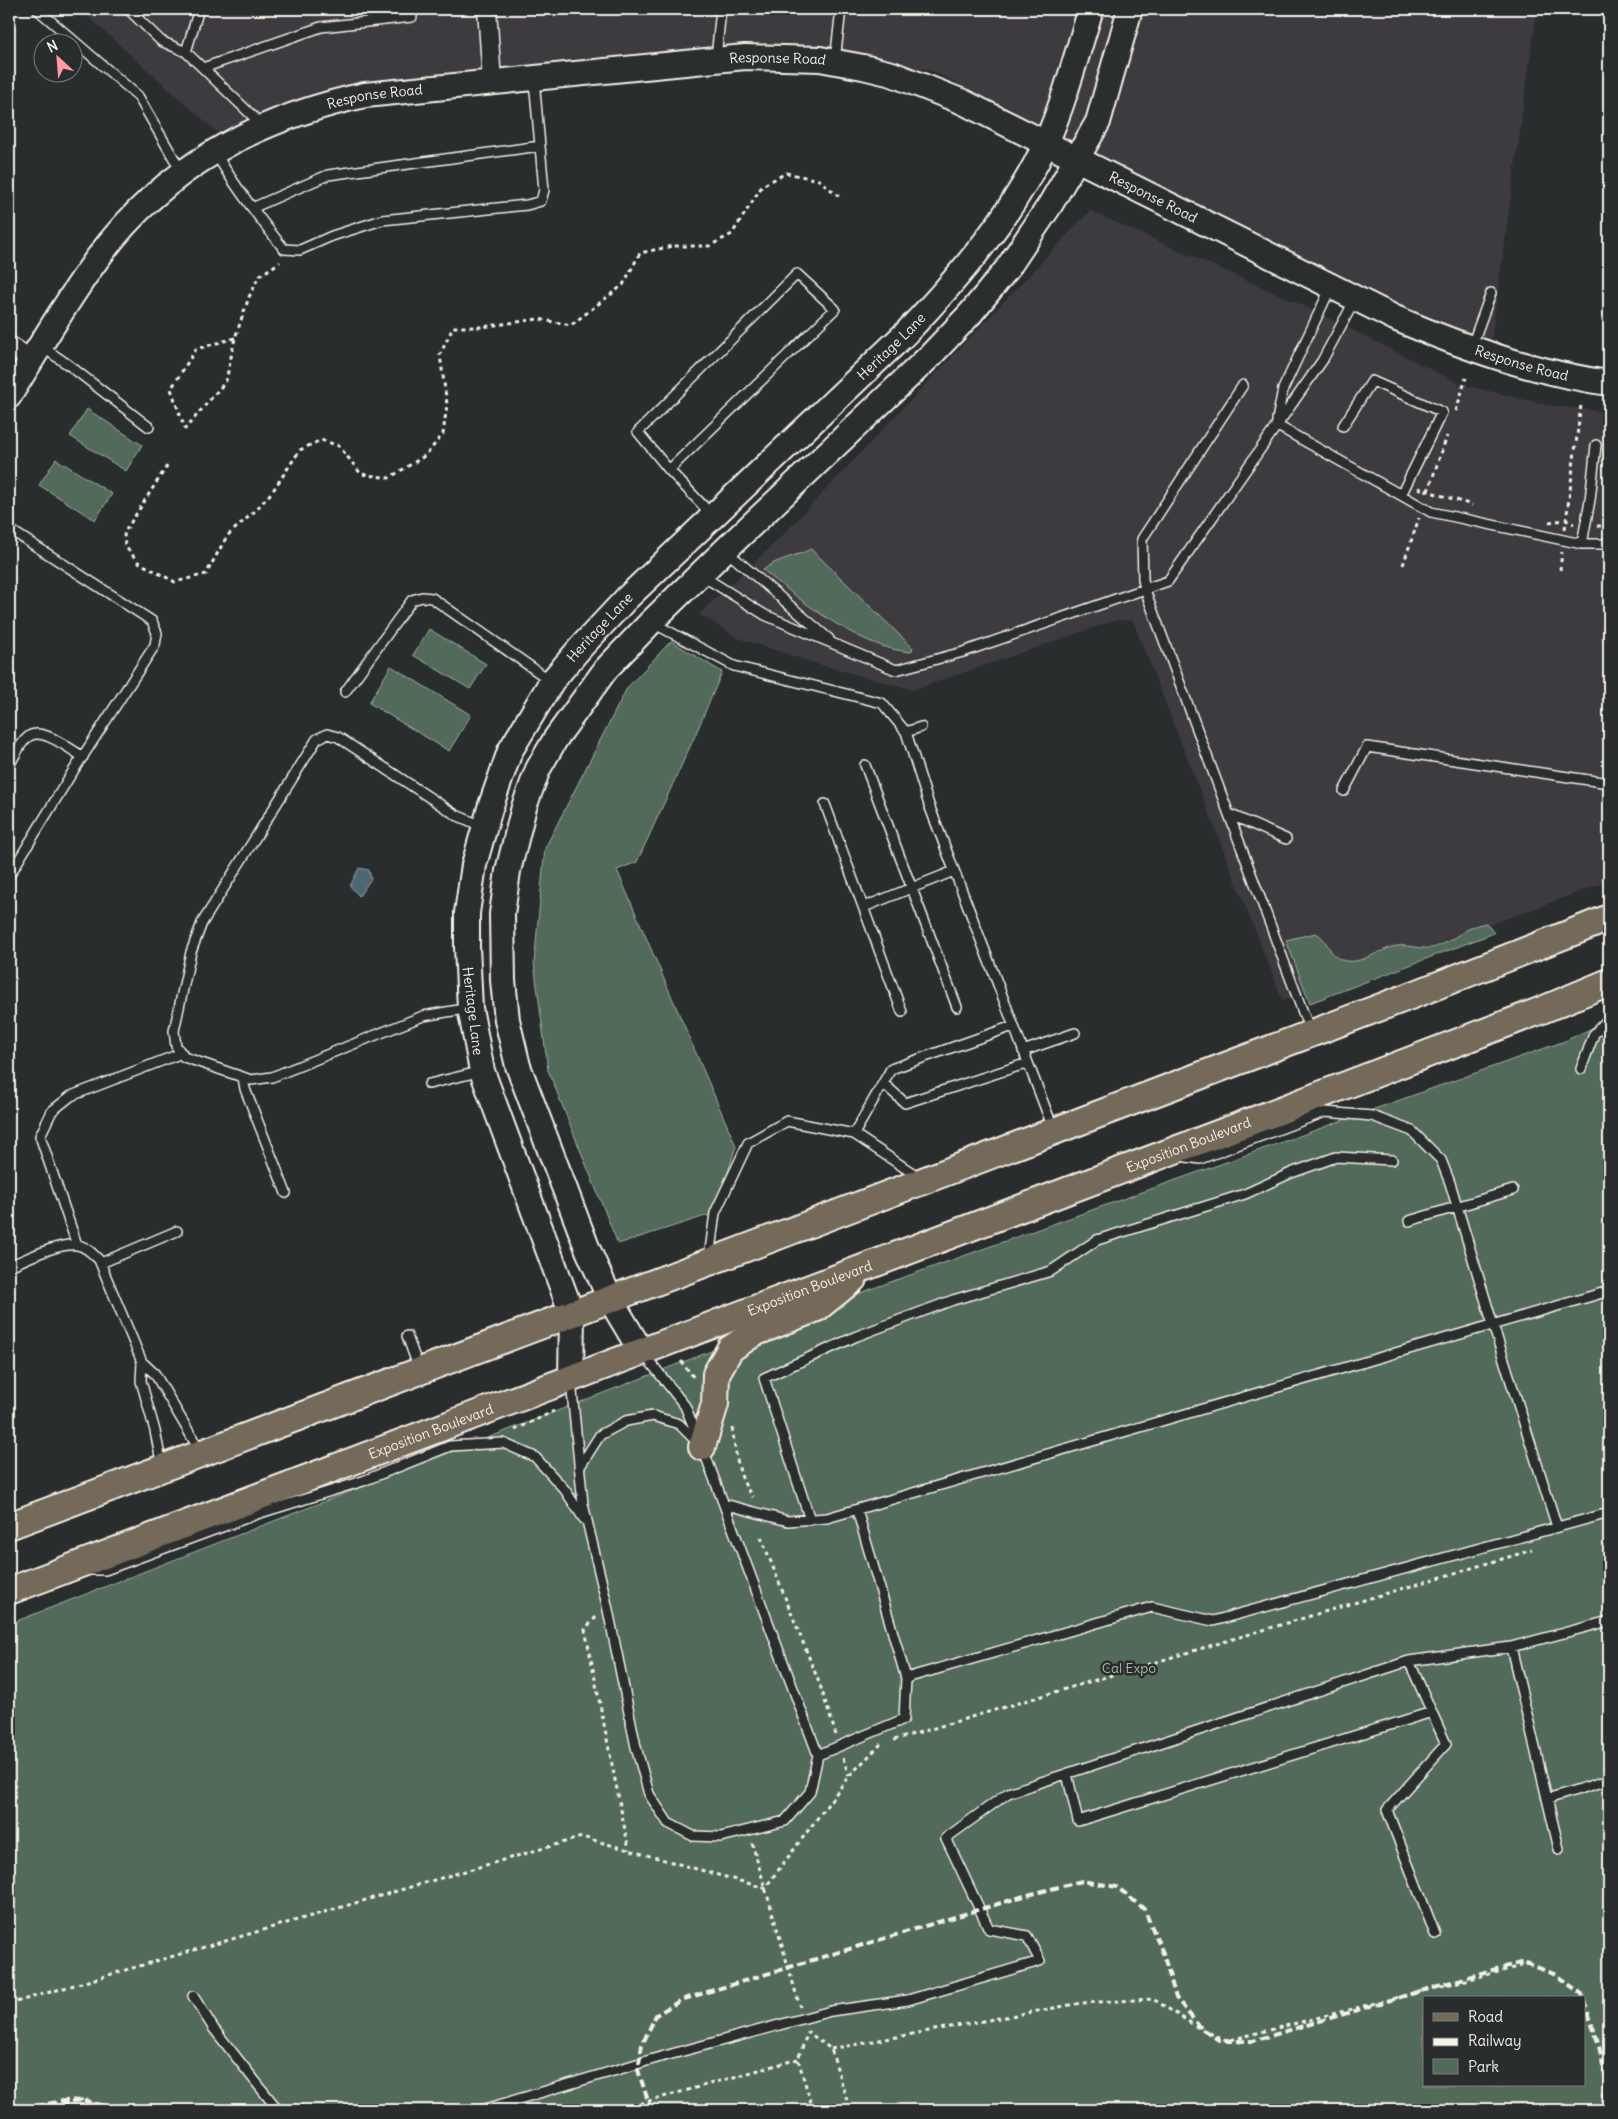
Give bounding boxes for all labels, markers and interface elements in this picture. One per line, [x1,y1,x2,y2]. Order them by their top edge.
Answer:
north arrow [32,32,82,82]
text: N [44,36,61,57]
street label: Response Road [728,48,827,69]
street label: Response Road [325,80,423,113]
street label: Response Road [1106,167,1200,227]
street label: Heritage Lane [853,309,929,384]
street label: Response Road [1472,341,1570,385]
street label: Heritage Lane [563,588,636,666]
street label: Heritage Lane [459,966,487,1056]
street label: Exposition Boulevard [1124,1113,1253,1177]
street label: Exposition Boulevard [745,1256,875,1320]
street label: Exposition Boulevard [366,1400,496,1463]
park label: Cal Expo [1102,1659,1156,1677]
legend [1423,1996,1586,2086]
text: Road [1468,2007,1503,2026]
text: Railway [1468,2031,1522,2050]
text: Park [1468,2057,1499,2076]

